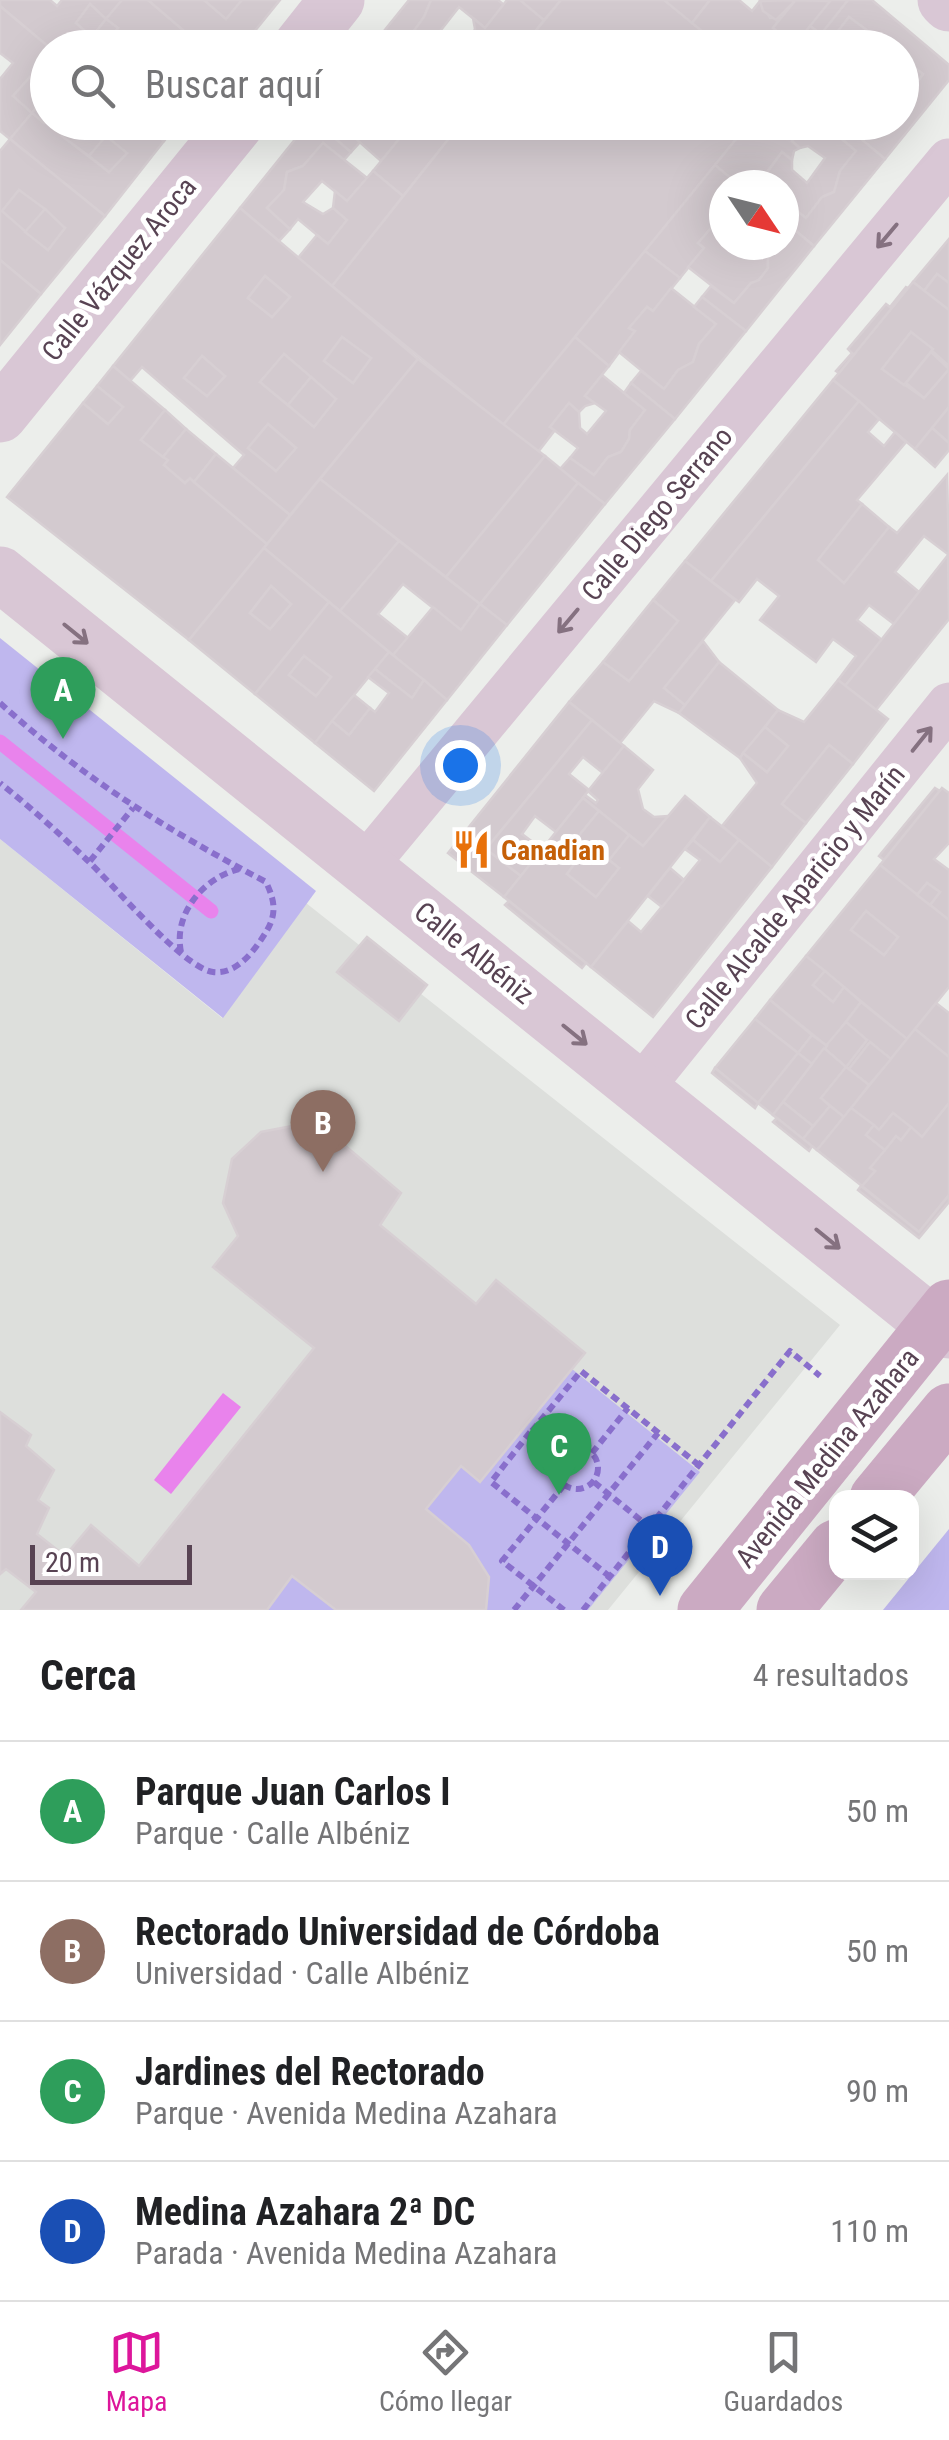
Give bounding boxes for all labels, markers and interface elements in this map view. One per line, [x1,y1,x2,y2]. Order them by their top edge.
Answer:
search box [30,30,919,140]
icon: search [65,58,120,113]
text: Buscar aquí [145,63,322,107]
north arrow [709,170,799,260]
street label: Calle Vázquez Aroca [35,171,203,367]
one-way arrow [876,223,898,249]
street label: Calle Diego Serrano [575,420,739,608]
one-way arrow [557,608,579,634]
one-way arrow [63,623,89,645]
pin: A [30,656,96,739]
one-way arrow [911,726,932,753]
your location [435,740,486,791]
street label: Calle Alcalde Aparicio y Marín [678,758,912,1036]
restaurant icon: Canadian [450,829,492,871]
place label: Canadian [501,834,605,867]
street label: Calle Albéniz [408,895,540,1011]
one-way arrow [562,1024,588,1046]
pin: B [290,1090,356,1172]
one-way arrow [814,1228,841,1249]
street label: Avenida Medina Azahara [728,1342,926,1574]
pin: C [526,1412,592,1495]
map controls [829,1490,919,1580]
button: layers [829,1490,919,1580]
pin: D [628,1514,692,1596]
scale bar [30,1540,192,1584]
text: 20 m [45,1546,100,1579]
text: Cerca [40,1651,137,1700]
text: 4 resultados [753,1656,909,1694]
text: Parque Juan Carlos I [135,1770,451,1814]
text: A [63,1792,82,1830]
text: 50 m [846,1792,909,1830]
text: Parque · Calle Albéniz [135,1814,410,1852]
text: Rectorado Universidad de Córdoba [135,1910,660,1954]
text: B [64,1932,81,1970]
text: 50 m [846,1932,909,1970]
text: Universidad · Calle Albéniz [135,1954,470,1992]
text: Jardines del Rectorado [135,2050,485,2094]
text: C [63,2072,82,2110]
text: 90 m [846,2072,909,2110]
text: Parque · Avenida Medina Azahara [135,2094,558,2132]
text: Medina Azahara 2ª DC [135,2190,475,2234]
text: D [63,2212,82,2250]
text: 110 m [830,2212,909,2250]
text: Parada · Avenida Medina Azahara [135,2234,557,2272]
tab: Mapa [106,2325,167,2418]
tab: Cómo llegar [379,2325,512,2418]
tab: Guardados [723,2325,843,2418]

